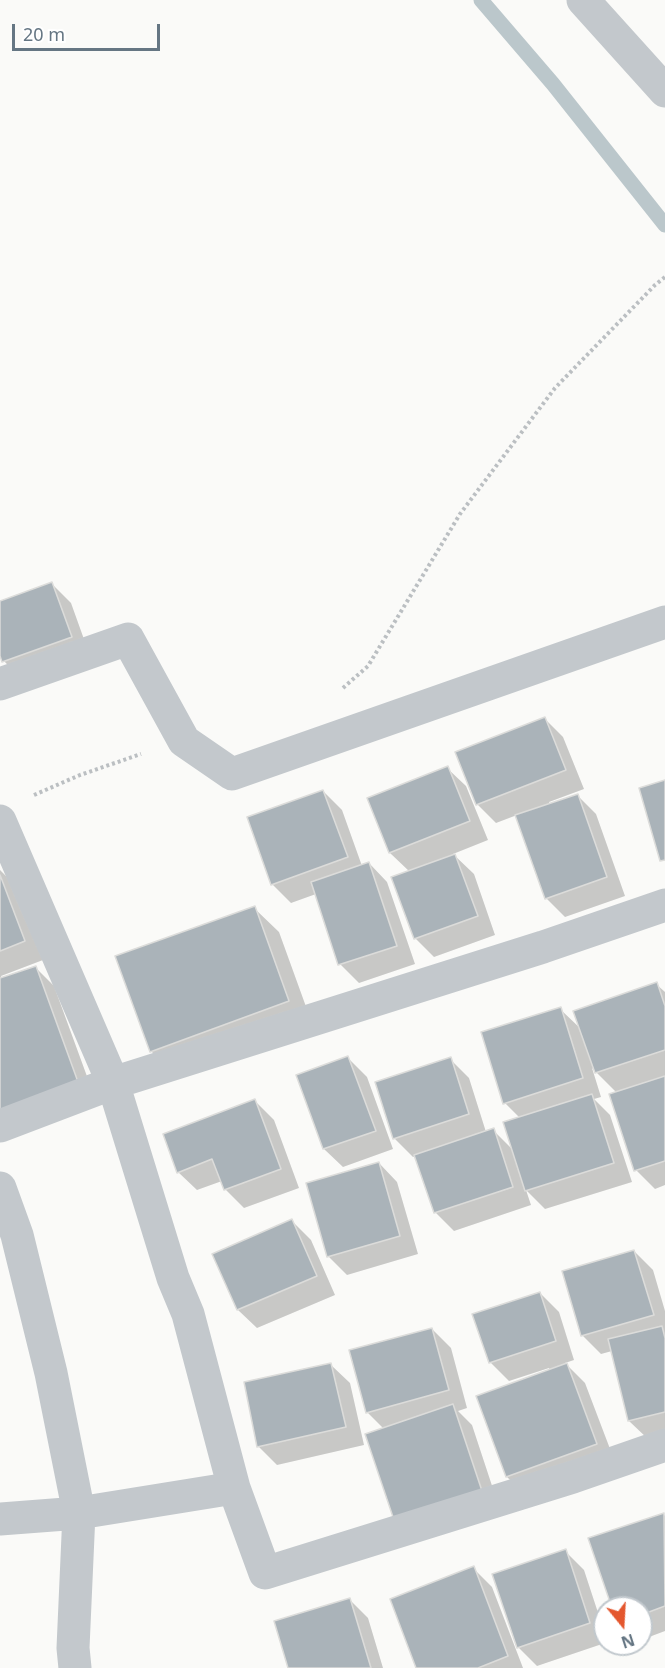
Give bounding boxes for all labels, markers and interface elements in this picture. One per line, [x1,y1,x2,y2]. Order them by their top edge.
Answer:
scale bar [15,12,164,50]
text: 20 m [23,22,65,46]
north arrow [593,1596,653,1656]
text: N [618,1629,638,1654]

